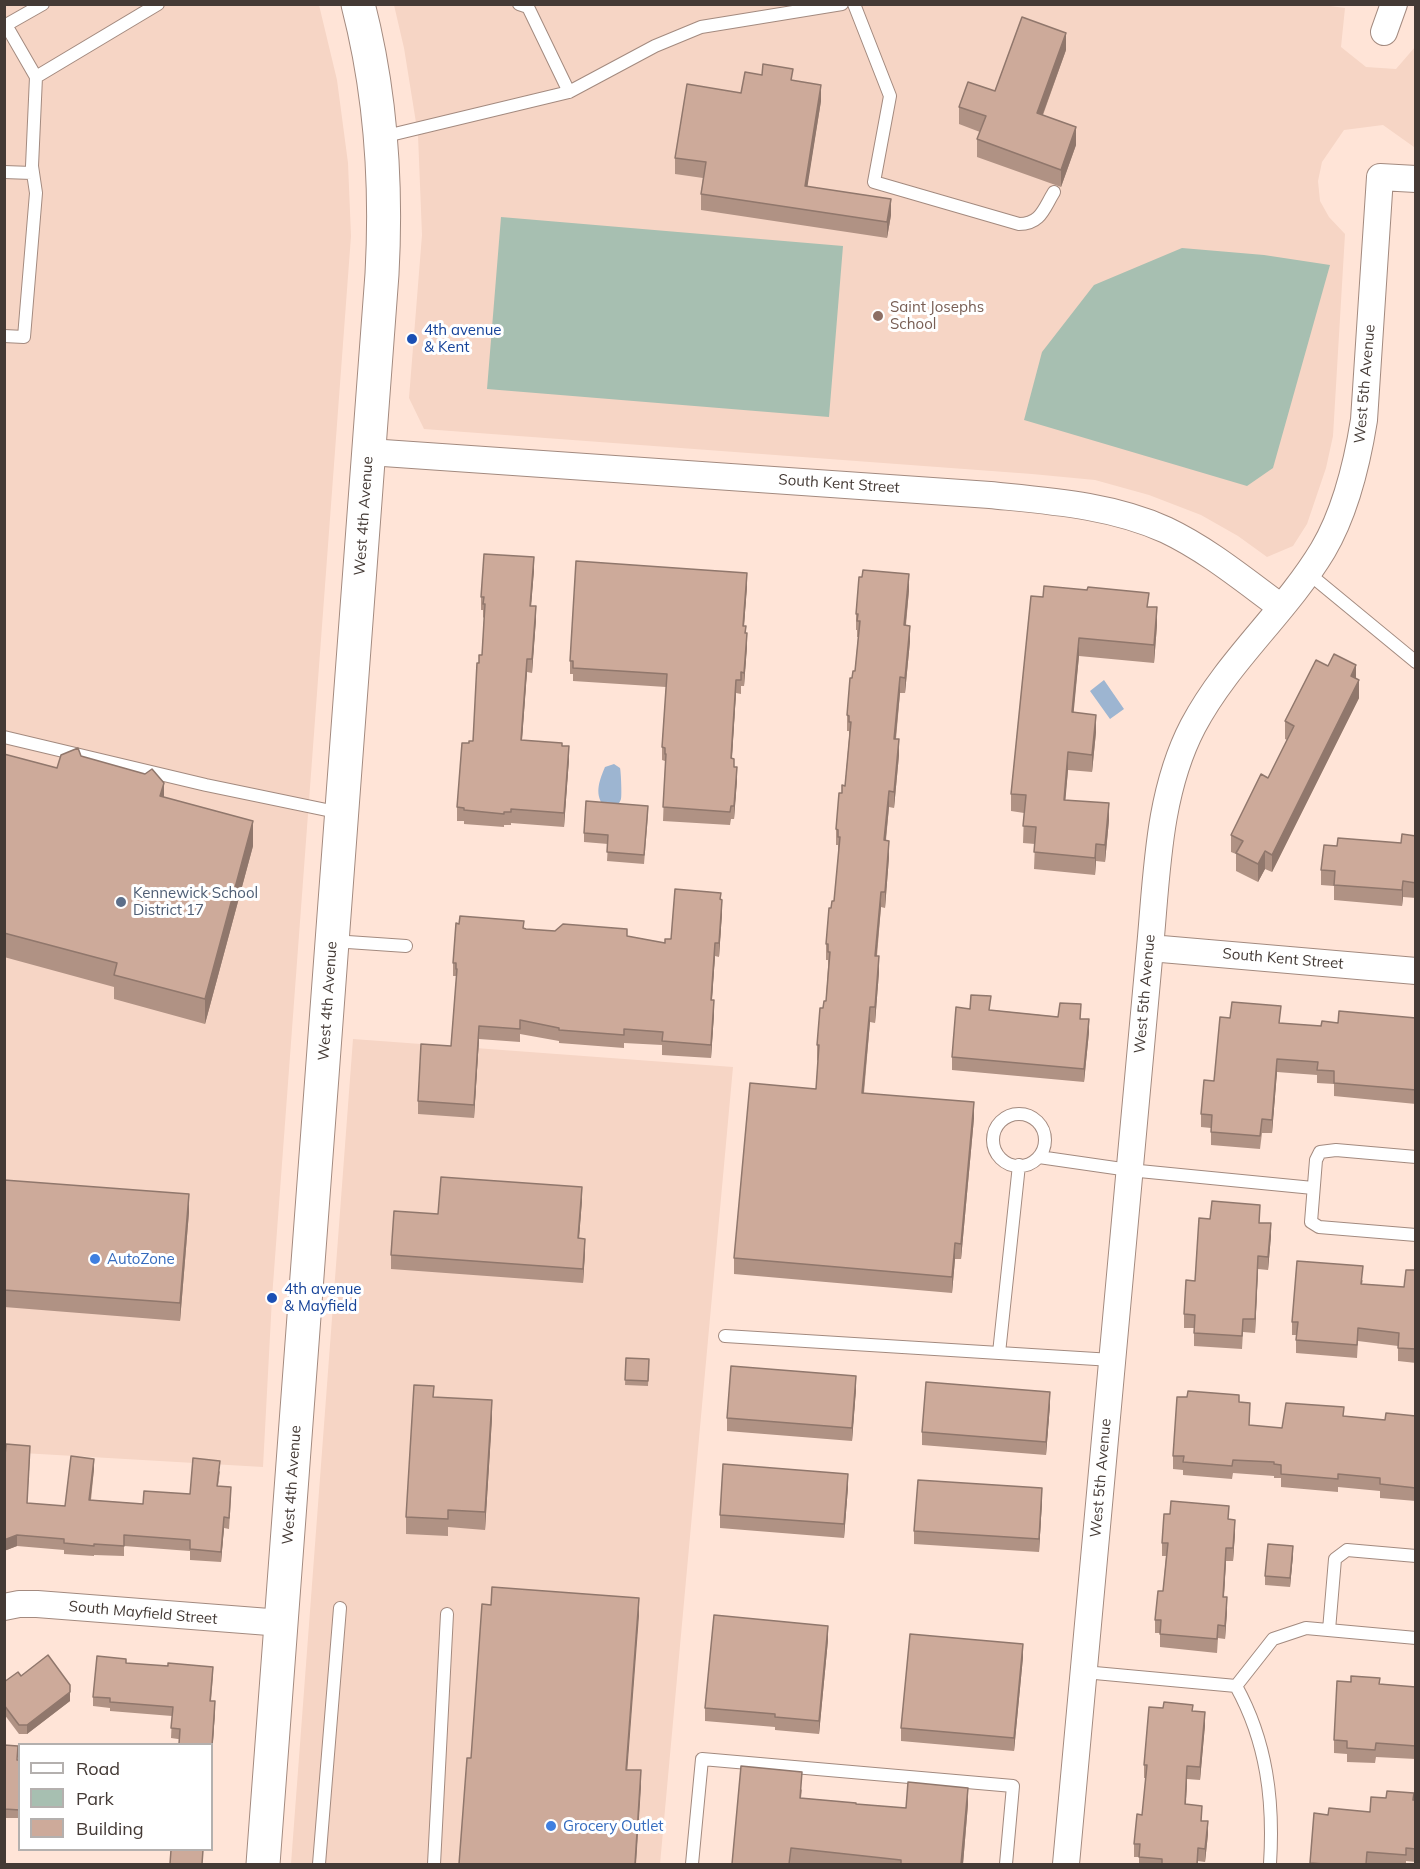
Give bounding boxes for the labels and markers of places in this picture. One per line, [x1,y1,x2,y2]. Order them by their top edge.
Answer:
place label: Saint Josephs School [890,298,984,333]
marker: Saint Josephs School [871,309,885,323]
place label: 4th avenue & Kent [424,321,501,356]
marker: 4th avenue & Kent [405,332,419,346]
place label: Kennewick School District 17 [133,884,258,919]
marker: Kennewick School District 17 [114,895,128,909]
place label: AutoZone [107,1250,175,1268]
marker: AutoZone [88,1252,102,1266]
place label: 4th avenue & Mayfield [284,1280,361,1315]
marker: 4th avenue & Mayfield [265,1291,279,1305]
place label: Grocery Outlet [563,1817,664,1835]
marker: Grocery Outlet [544,1819,558,1833]

